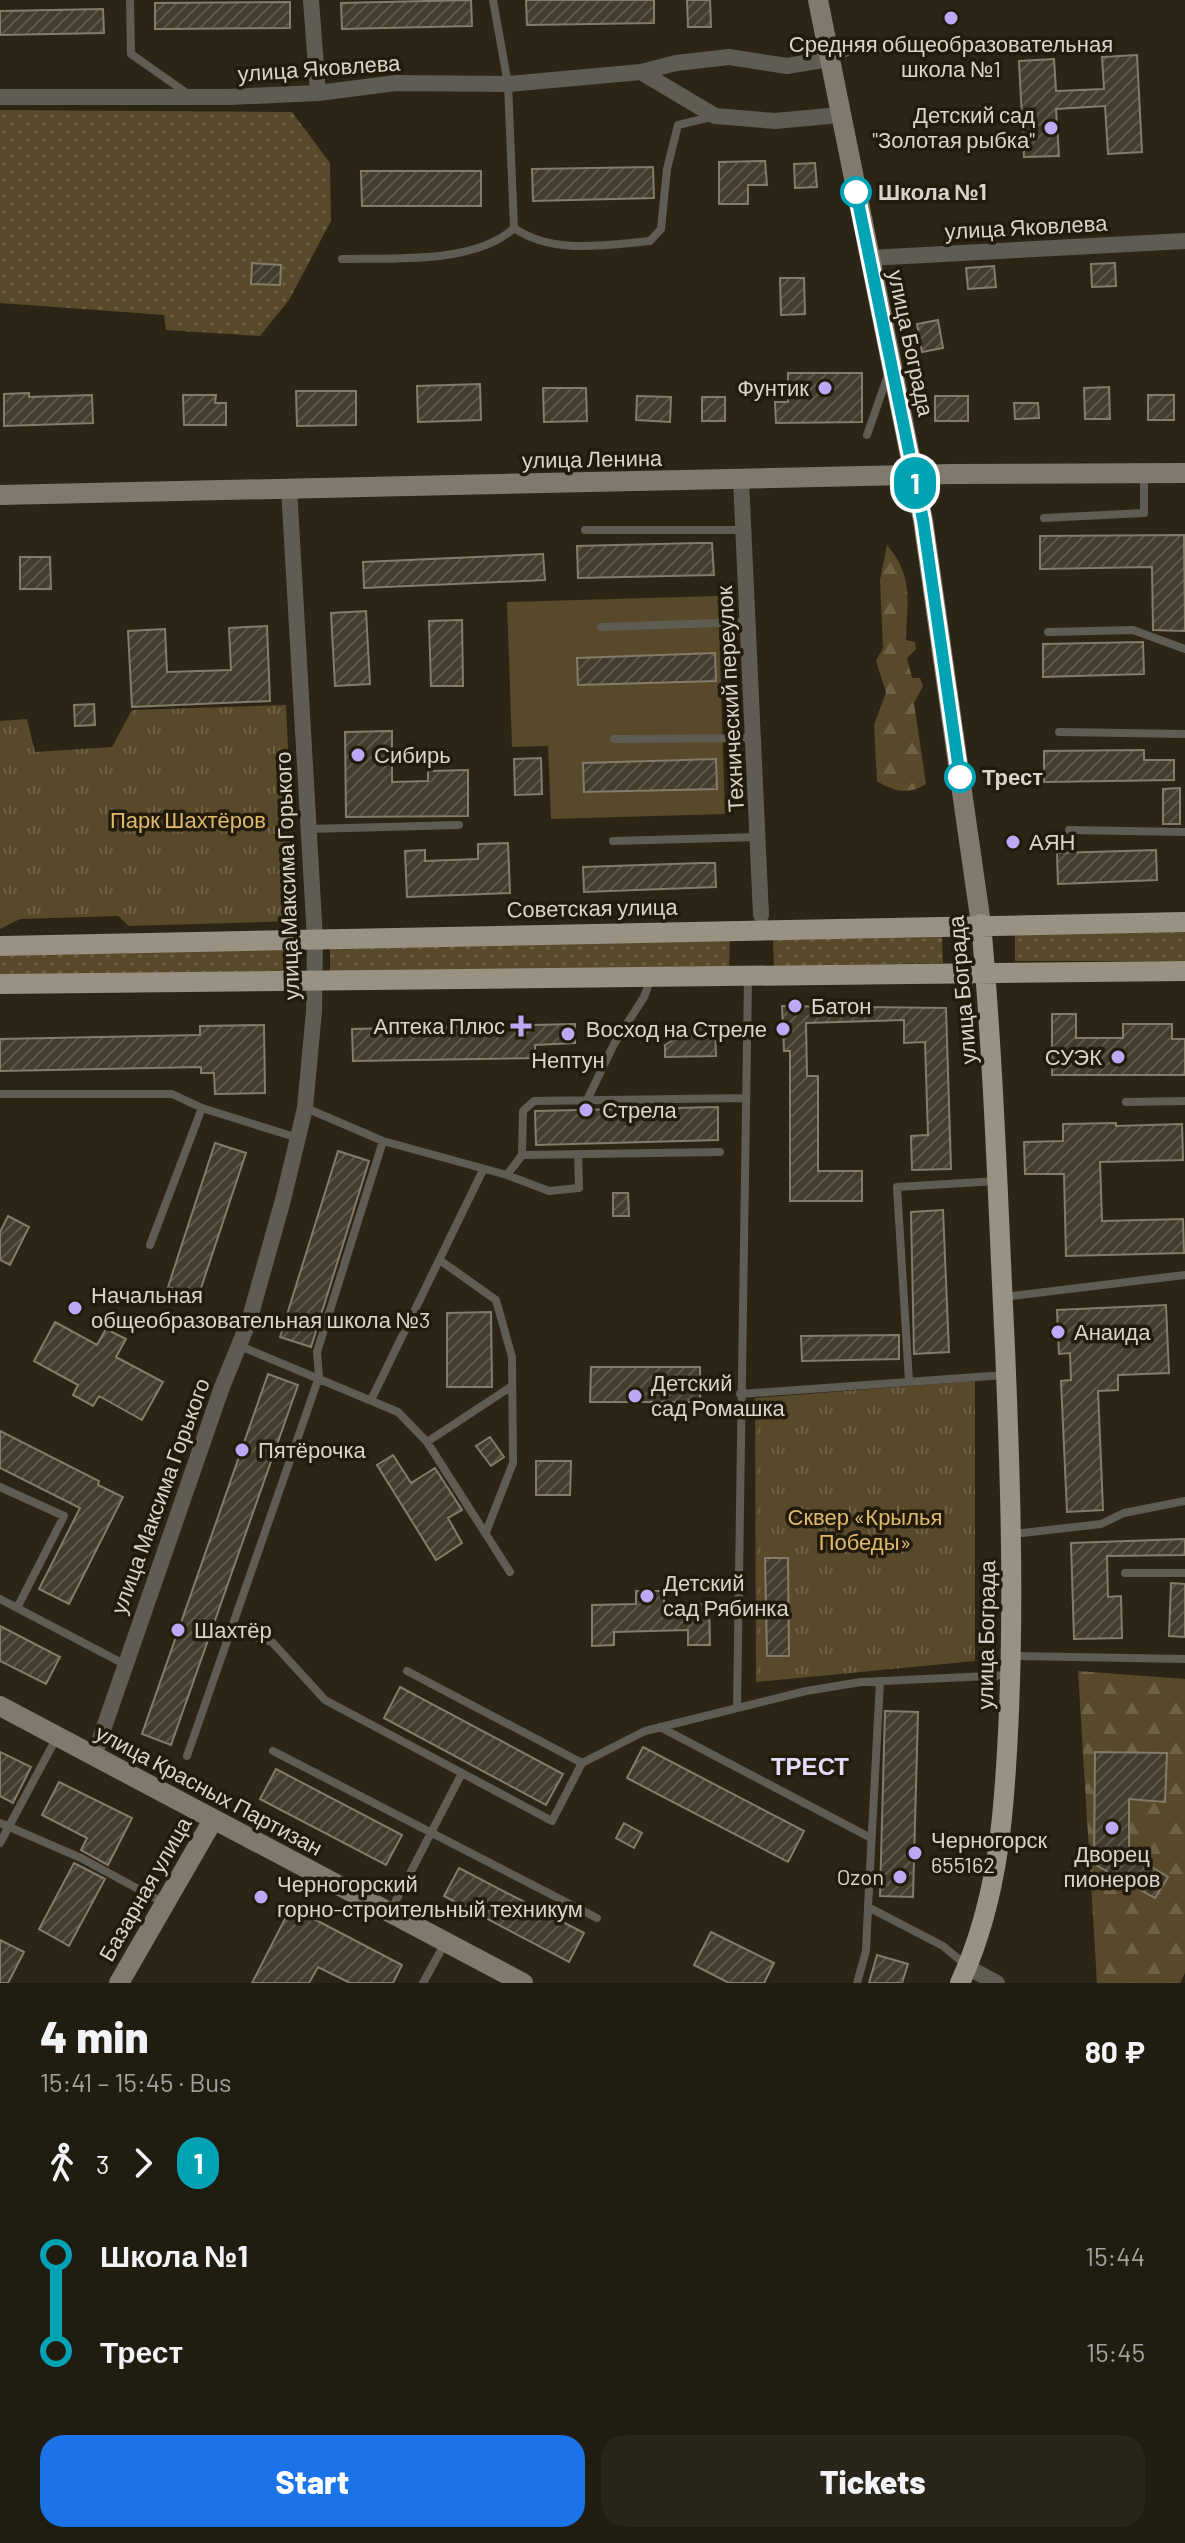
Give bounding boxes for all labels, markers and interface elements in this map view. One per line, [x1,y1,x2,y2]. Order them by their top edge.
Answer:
marker: Средняя общеобразовательная школа №1 [942,9,960,27]
place label: Средняя общеобразовательная школа №1 [789,30,1113,81]
street label: улица Яковлева [237,48,402,87]
place label: Детский сад "Золотая рыбка" [872,101,1035,153]
marker: Детский сад "Золотая рыбка" [1042,119,1060,137]
marker: Школа №1 [841,177,871,207]
place label: Школа №1 [878,178,987,204]
street label: улица Яковлева [944,209,1109,244]
street label: улица Бограда [883,267,940,419]
place label: Фунтик [737,374,809,401]
marker: Фунтик [816,379,834,397]
street label: улица Ленина [522,444,663,473]
line badge: 1 [889,457,941,509]
text: 1 [910,466,920,500]
street label: Технический переулок [710,585,749,813]
place label: Сибирь [374,741,451,768]
marker: Сибирь [349,746,367,764]
street label: улица Максима Горького [269,751,304,1001]
marker: Трест [945,762,975,792]
place label: Трест [982,763,1043,790]
park label: Парк Шахтёров [110,806,266,833]
place label: АЯН [1029,828,1075,854]
marker: АЯН [1004,833,1022,851]
street label: Советская улица [506,892,678,922]
street label: улица Бограда [941,914,981,1065]
place label: Батон [811,992,871,1018]
marker: Батон [786,997,804,1015]
place label: Аптека Плюс [373,1012,505,1038]
place label: Восход на Стреле [586,1015,767,1042]
marker: Аптека Плюс [512,1017,530,1035]
marker: Восход на Стреле [774,1020,792,1038]
marker: Нептун [559,1025,577,1043]
place label: СУЭК [1045,1043,1102,1069]
place label: Нептун [531,1046,605,1073]
marker: СУЭК [1109,1048,1127,1066]
place label: Стрела [602,1096,678,1123]
marker: Стрела [577,1101,595,1119]
place label: Начальная общеобразовательная школа №3 [91,1281,430,1333]
marker: Начальная общеобразовательная школа №3 [66,1299,84,1317]
place label: Анаида [1074,1318,1151,1345]
marker: Анаида [1049,1323,1067,1341]
place label: Детский сад Ромашка [651,1369,786,1421]
street label: улица Максима Горького [104,1374,215,1617]
marker: Детский сад Ромашка [626,1387,644,1405]
place label: Пятёрочка [258,1436,367,1463]
marker: Пятёрочка [233,1441,251,1459]
park label: Сквер «Крылья Победы» [788,1503,942,1555]
street label: улица Бограда [971,1559,1000,1710]
place label: Детский сад Рябинка [663,1569,789,1621]
marker: Детский сад Рябинка [638,1587,656,1605]
place label: Шахтёр [194,1616,272,1643]
marker: Шахтёр [169,1621,187,1639]
street label: улица Красных Партизан [91,1718,327,1861]
district label: ТРЕСТ [771,1751,849,1780]
street label: Базарная улица [92,1811,197,1966]
marker: Дворец пионеров [1103,1819,1121,1837]
place label: Черногорск 655162 [931,1826,1048,1877]
place label: Дворец пионеров [1064,1840,1160,1892]
marker: Черногорск 655162 [906,1844,924,1862]
place label: Ozon [837,1863,884,1889]
marker: Ozon [891,1868,909,1886]
place label: Черногорский горно-строительный техникум [277,1870,583,1922]
marker: Черногорский горно-строительный техникум [252,1888,270,1906]
text: 4 min [40,2009,149,2062]
text: 80 ₽ [1085,2033,1145,2069]
text: 15:41 – 15:45 · Bus [40,2066,232,2097]
icon: walk [40,2141,84,2185]
icon: forward [121,2141,165,2185]
text: 1 [193,2146,203,2180]
text: 3 [96,2148,109,2179]
text: Школа №1 [100,2237,248,2273]
text: 15:44 [1085,2240,1145,2271]
text: Трест [100,2333,183,2369]
text: 15:45 [1086,2336,1145,2367]
button: Start [40,2435,585,2527]
button: Tickets [601,2435,1145,2527]

